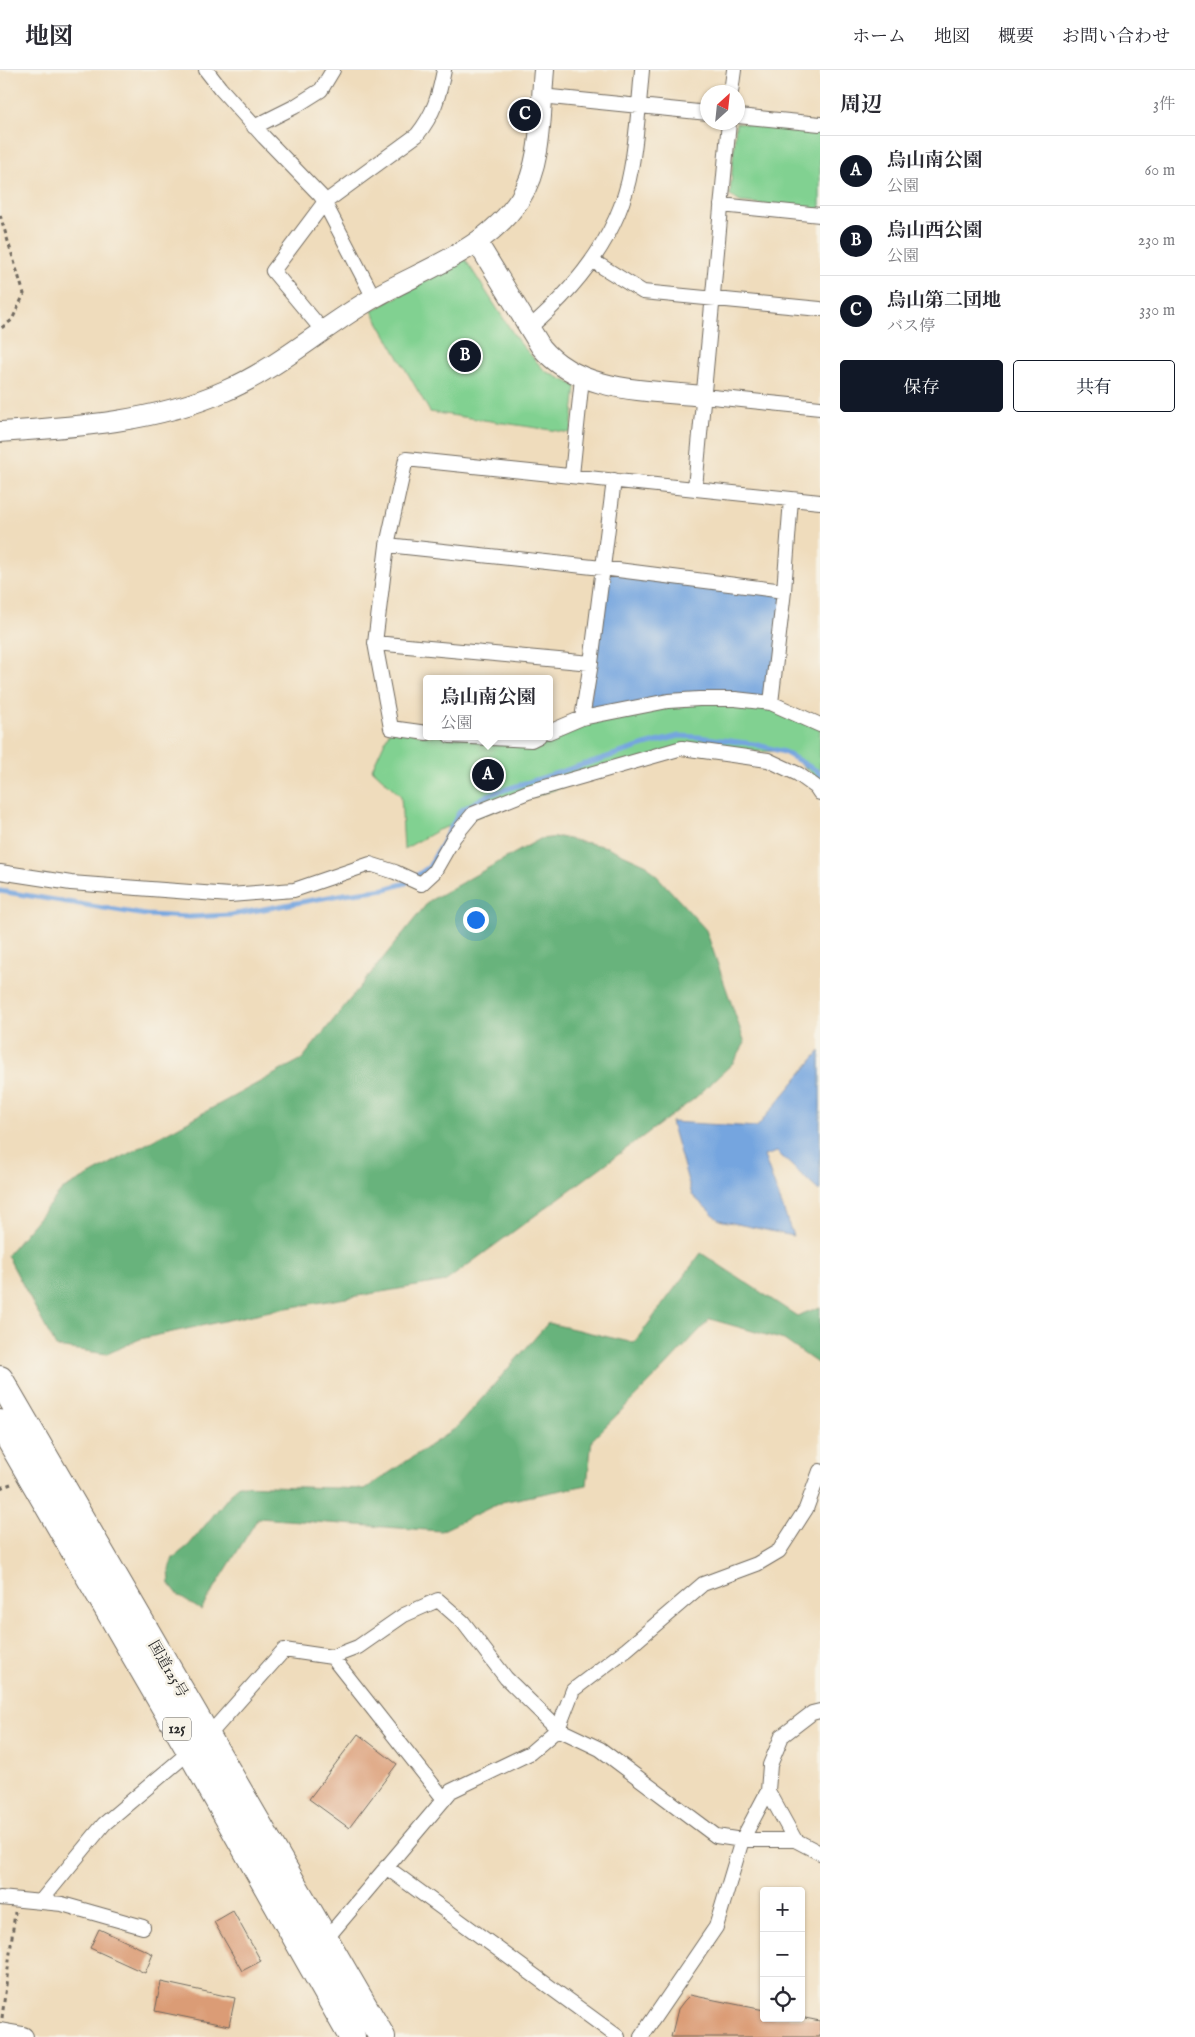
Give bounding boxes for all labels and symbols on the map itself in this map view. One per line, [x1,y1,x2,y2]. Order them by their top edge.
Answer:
north arrow [700,85,745,130]
pin: C [509,96,541,134]
pin: B [449,337,481,375]
pin: A [472,756,504,794]
your location [463,907,489,933]
street label: 国道125号 [144,1637,192,1701]
road number: 125 [163,1718,191,1740]

